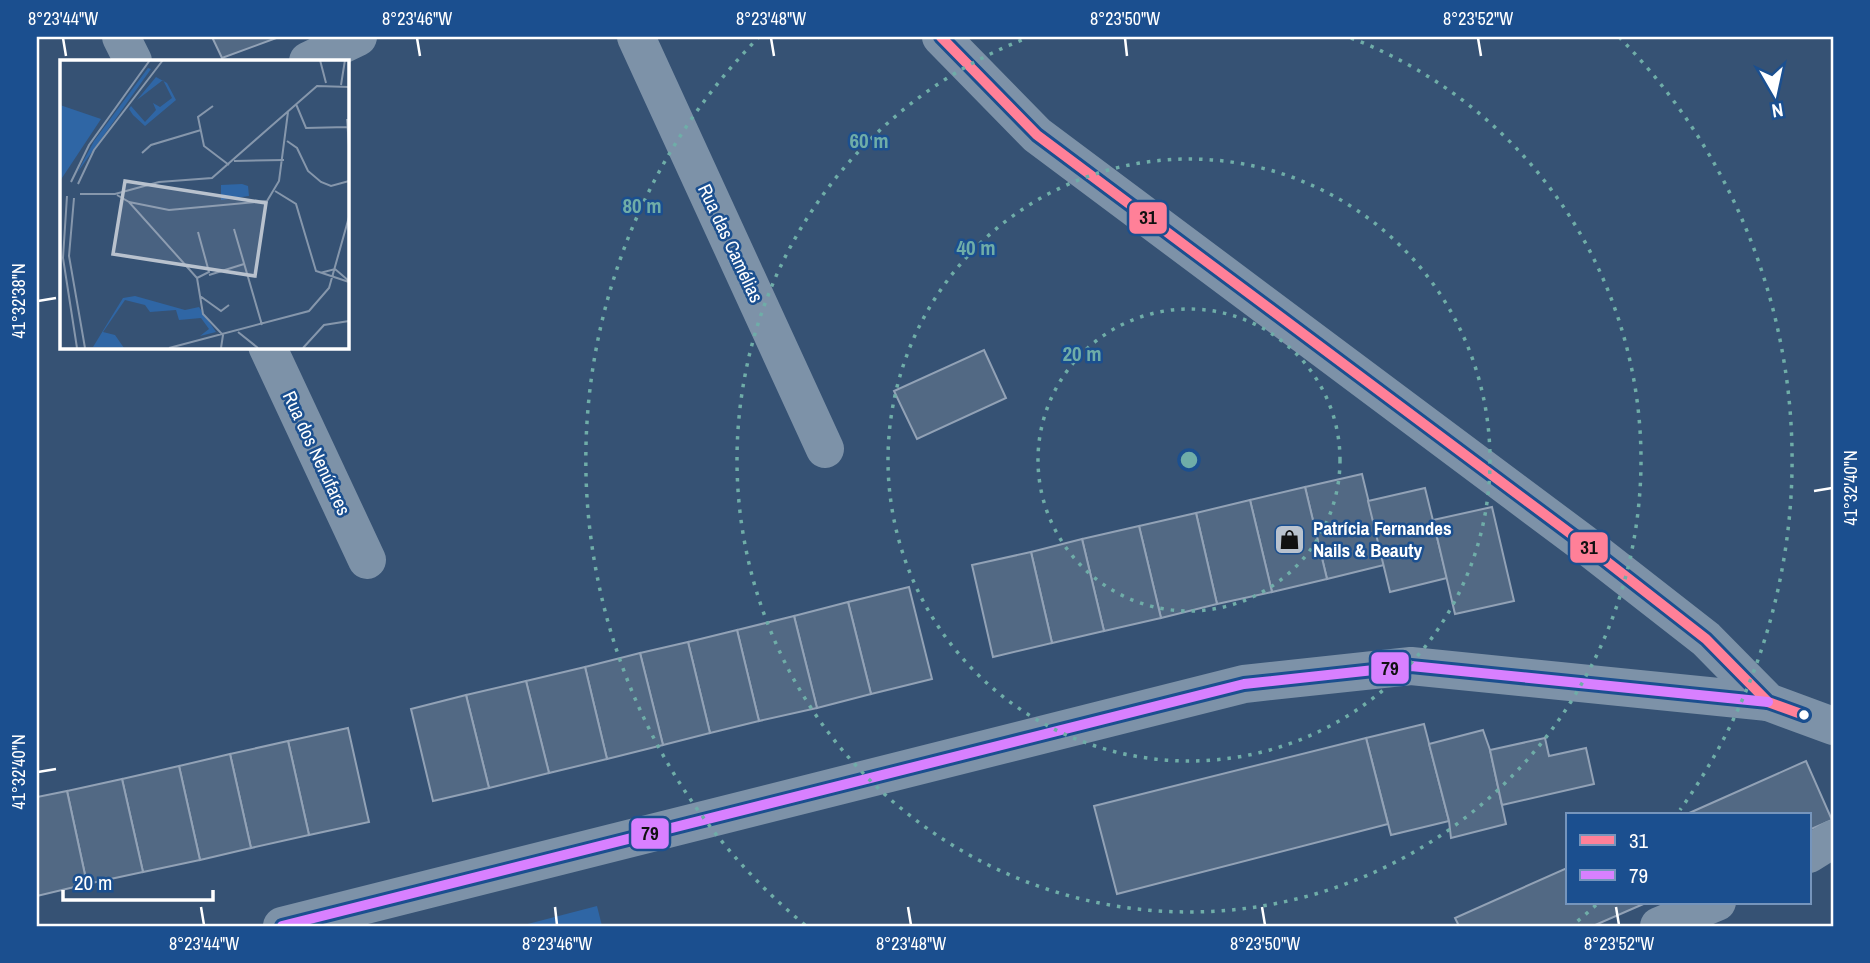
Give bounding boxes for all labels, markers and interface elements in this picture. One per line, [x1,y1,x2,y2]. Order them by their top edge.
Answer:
text: 8°23'44"W [28,6,98,31]
text: 8°23'46"W [382,6,452,31]
text: 8°23'48"W [736,6,806,31]
text: 8°23'50"W [1090,6,1160,31]
text: 8°23'52"W [1443,6,1513,31]
inset map [60,60,348,348]
north arrow [1741,60,1811,130]
text: N [1770,97,1785,125]
text: 60 m [849,126,889,155]
street label: Rua das Camélias [692,179,770,307]
text: 80 m [622,191,662,220]
line badge: 31 [1128,201,1168,235]
text: 31 [1139,204,1157,230]
text: 40 m [956,233,996,262]
text: 41°32'38"N [6,263,31,339]
text: 20 m [1062,339,1102,368]
street label: Rua dos Nenúfares [277,387,357,520]
centre of rings [1177,448,1201,472]
text: 41°32'40"N [1838,450,1863,526]
place label: Patrícia Fernandes Nails & Beauty [1313,515,1452,563]
shop icon: Patrícia Fernandes Nails & Beauty [1273,522,1307,556]
line badge: 31 [1569,531,1609,564]
text: 31 [1580,534,1598,560]
line badge: 79 [1370,651,1410,685]
text: 79 [1381,655,1399,681]
unlabelled marker [1797,708,1811,722]
text: 41°32'40"N [6,734,31,810]
legend [1566,813,1811,904]
line badge: 79 [630,817,670,850]
text: 79 [641,820,659,846]
text: 31 [1629,826,1649,855]
scale bar [63,858,214,902]
text: 79 [1629,861,1648,890]
text: 20 m [74,868,112,897]
text: 8°23'44"W [169,931,239,956]
text: 8°23'46"W [522,931,592,956]
text: 8°23'48"W [876,931,946,956]
text: 8°23'50"W [1230,931,1300,956]
text: 8°23'52"W [1584,931,1654,956]

